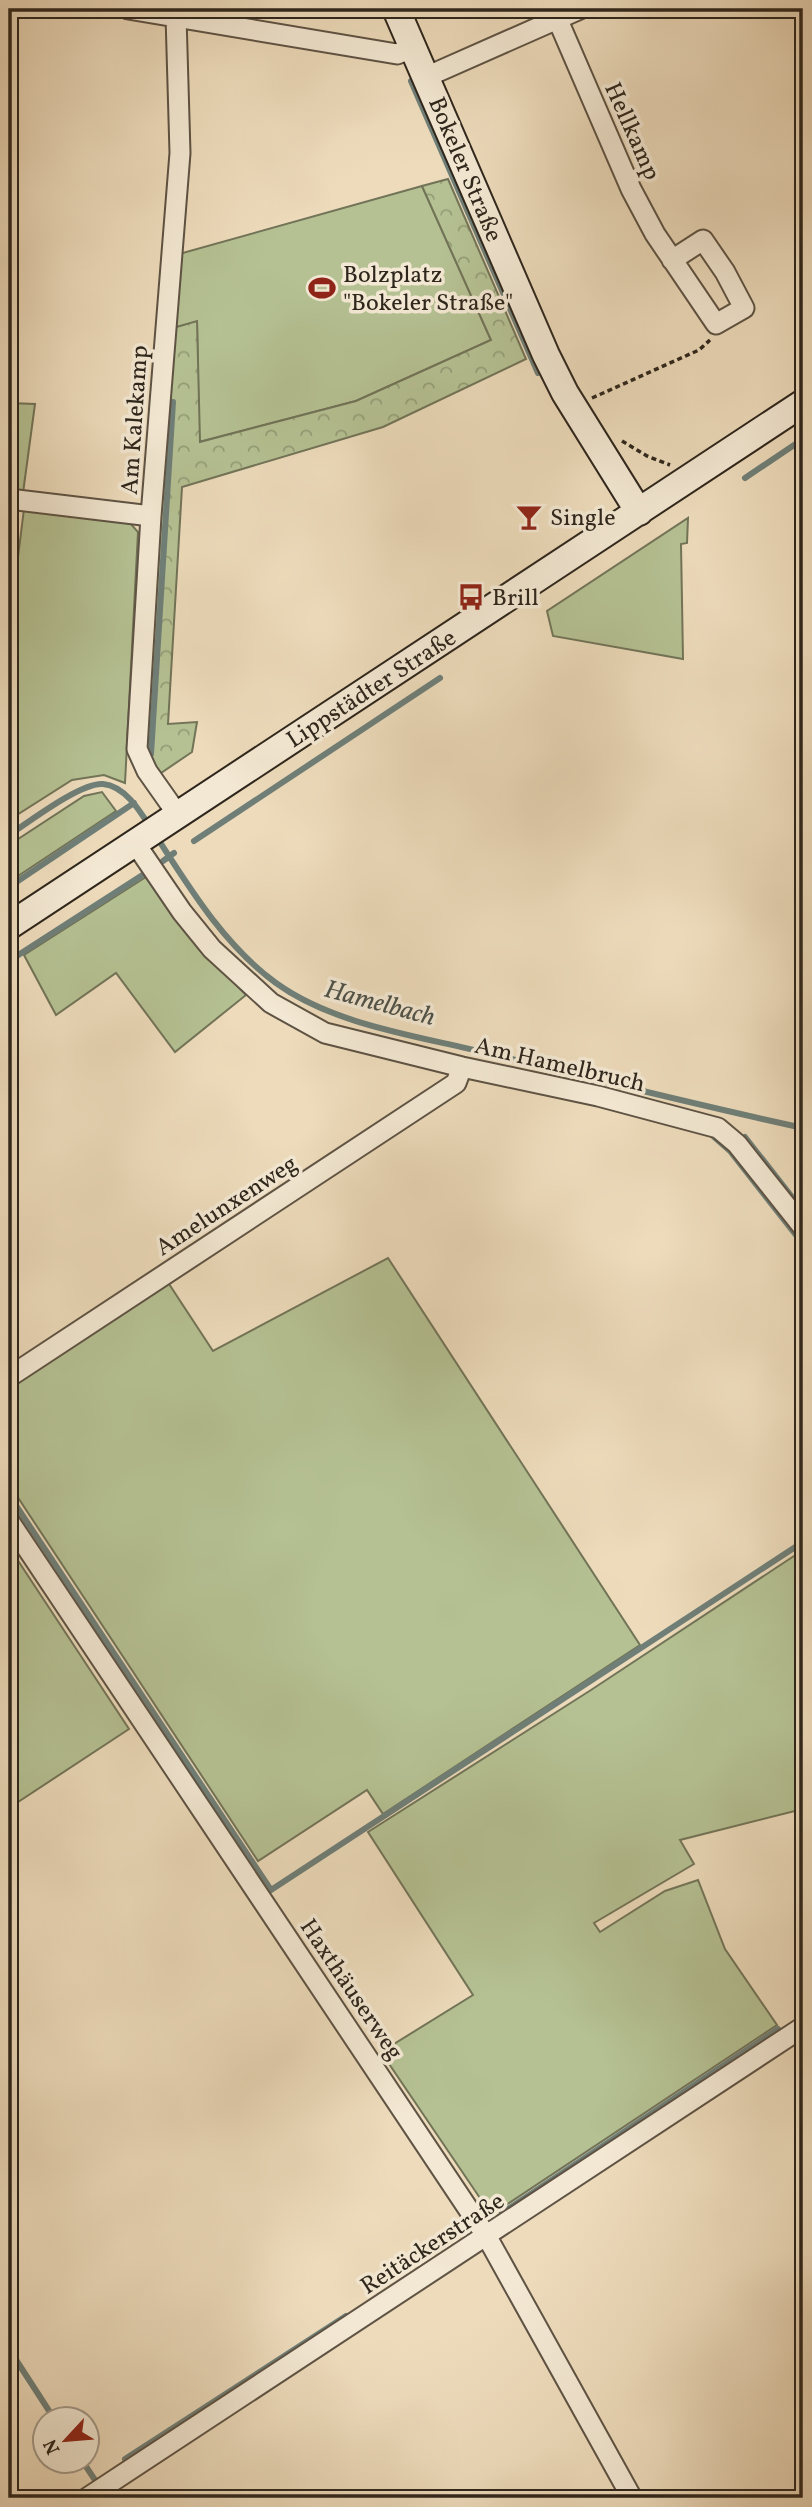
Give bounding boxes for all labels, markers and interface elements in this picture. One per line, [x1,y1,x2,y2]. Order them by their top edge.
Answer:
street label: Hellkamp [595,77,668,186]
street label: Bokeler Straße [418,92,510,247]
place label: Bolzplatz "Bokeler Straße" [343,259,513,321]
sports icon: Bolzplatz "Bokeler Straße" [307,273,337,303]
street label: Am Kalekamp [114,344,158,496]
bar icon: Single [514,502,544,532]
place label: Single [550,502,616,536]
bus stop icon: Brill [456,582,486,612]
place label: Brill [492,582,539,616]
street label: Lippstädter Straße [281,622,464,757]
water label: Hamelbach [320,972,439,1036]
street label: Am Hamelbruch [471,1030,648,1102]
street label: Amelunxenweg [149,1148,305,1265]
street label: Haxthäuserweg [290,1913,410,2068]
street label: Reitäckerstraße [354,2185,512,2304]
north arrow [32,2406,102,2476]
text: N [38,2434,67,2458]

